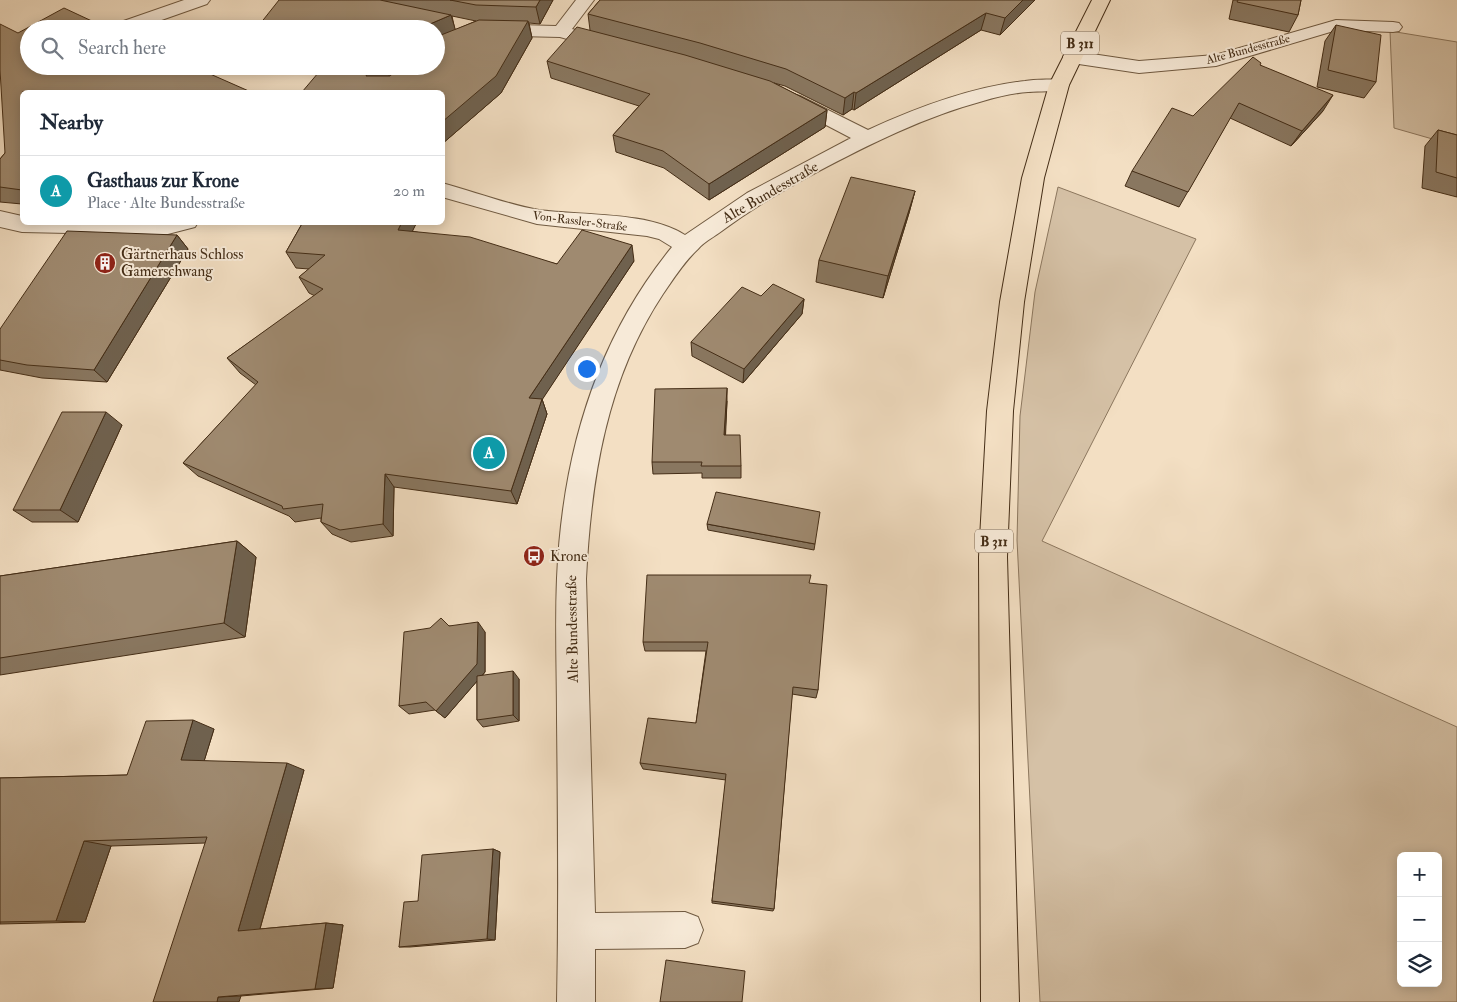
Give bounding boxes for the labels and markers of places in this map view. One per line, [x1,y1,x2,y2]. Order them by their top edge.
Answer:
place label: Gärtnerhaus Schloss Gamerschwang [121,245,243,281]
building icon: Gärtnerhaus Schloss Gamerschwang [93,251,117,275]
pin: A [473,434,505,472]
bus stop icon: Krone [522,544,546,568]
place label: Krone [550,547,587,566]

